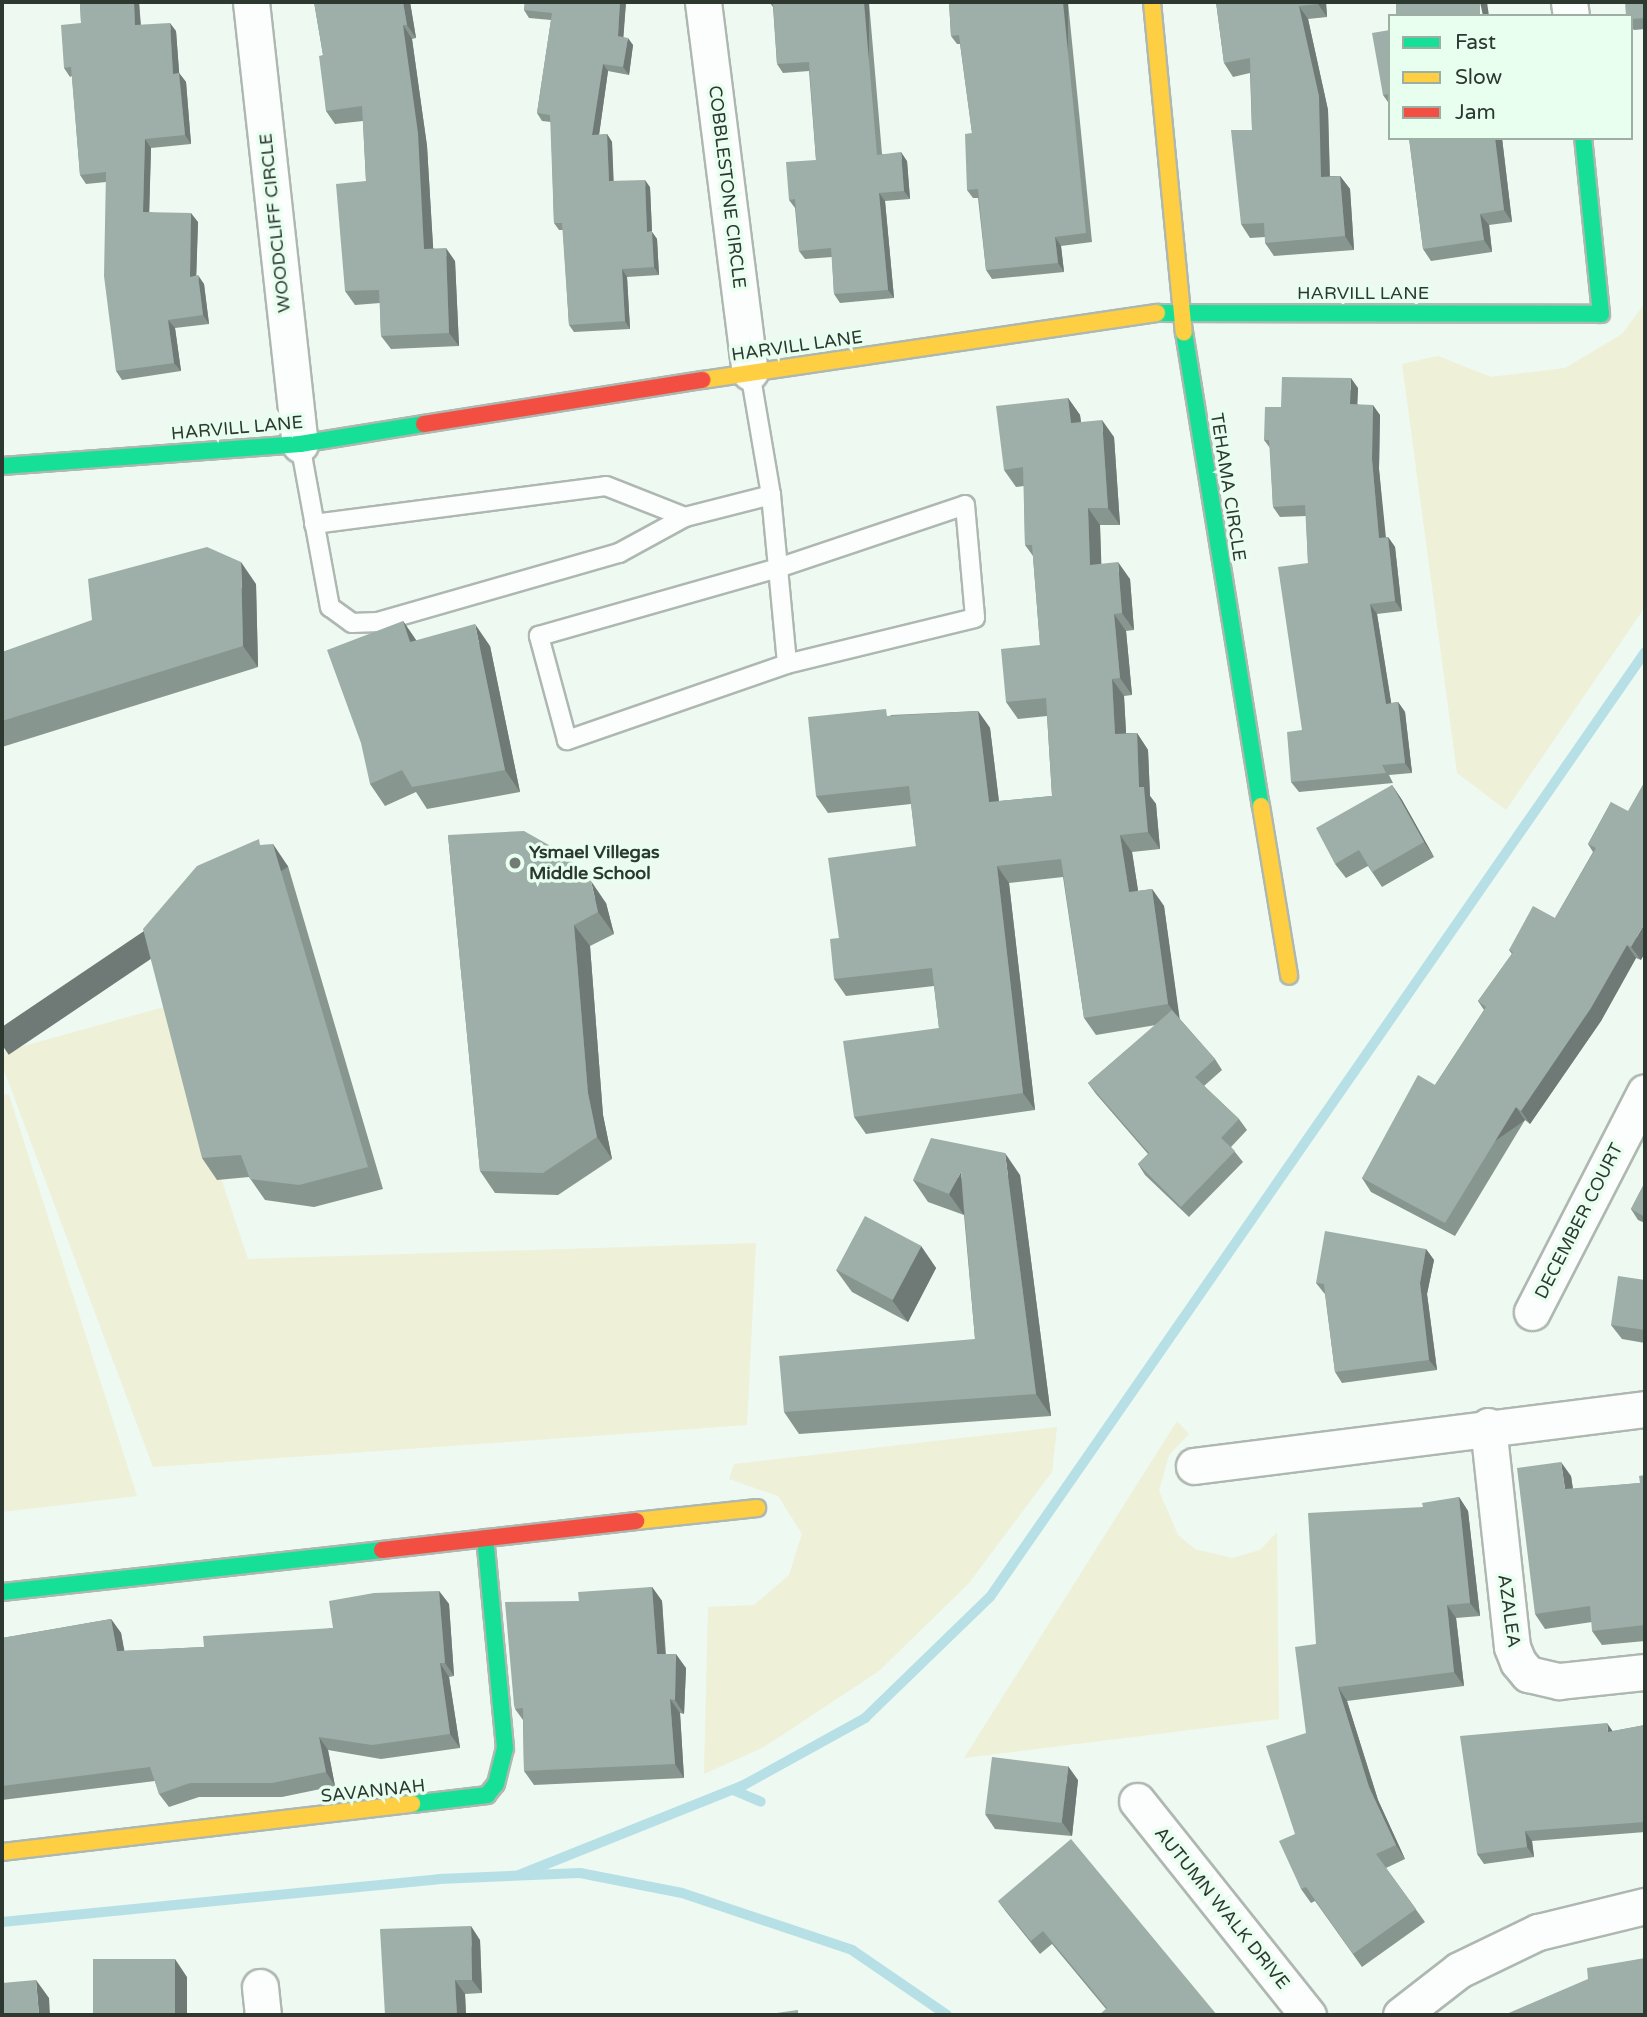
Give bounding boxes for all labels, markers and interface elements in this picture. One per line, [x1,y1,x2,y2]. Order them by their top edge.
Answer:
legend [1388,14,1633,140]
text: Fast [1455,30,1496,55]
text: Slow [1455,65,1502,90]
street label: COBBLESTONE CIRCLE [704,84,750,290]
text: Jam [1455,100,1496,125]
street label: WOODCLIFF CIRCLE [255,132,295,314]
street label: HARVILL LANE [1297,282,1429,304]
street label: HARVILL LANE [730,326,864,366]
street label: HARVILL LANE [170,411,304,445]
street label: TEHAMA CIRCLE [1206,411,1250,563]
place label: Ysmael Villegas Middle School [529,842,660,884]
marker: Ysmael Villegas Middle School [507,855,523,871]
street label: DECEMBER COURT [1530,1140,1628,1302]
street label: AZALEA [1493,1573,1525,1649]
street label: SAVANNAH [320,1775,426,1807]
street label: AUTUMN WALK DRIVE [1150,1823,1294,1993]

